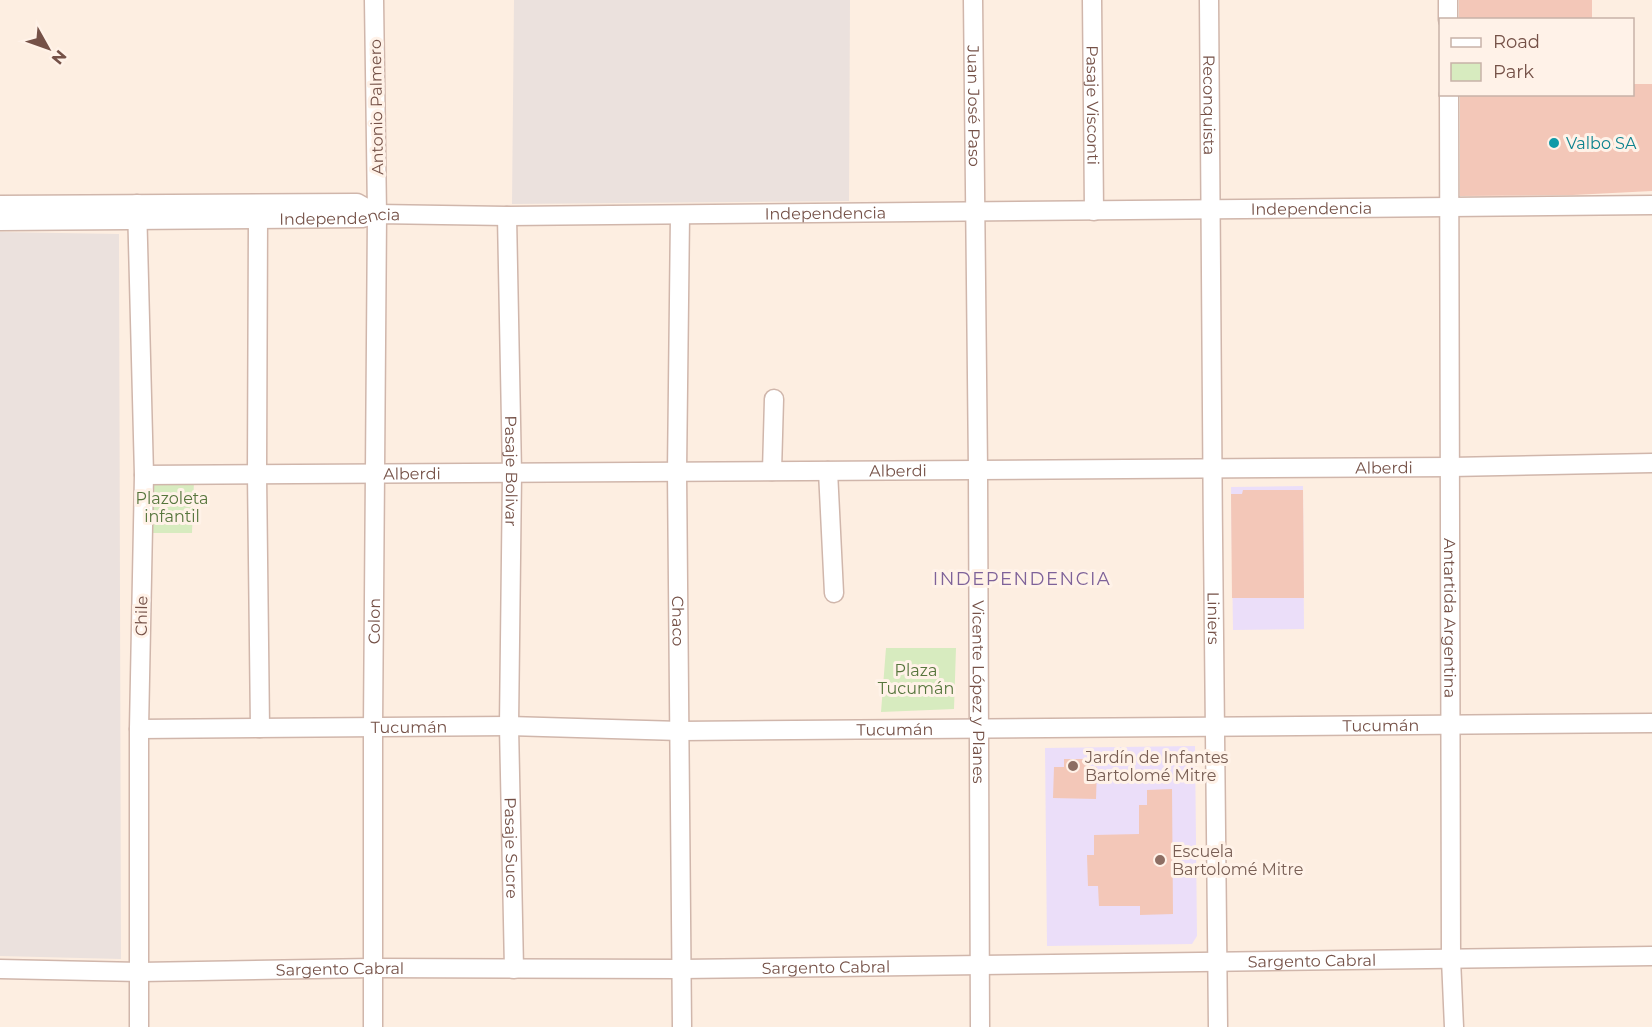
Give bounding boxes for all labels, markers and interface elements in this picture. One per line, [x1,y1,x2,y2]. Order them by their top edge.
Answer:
north arrow [18,18,78,78]
legend [1439,18,1634,96]
text: Road [1493,31,1540,53]
street label: Antonio Palmero [366,39,387,175]
street label: Juan José Paso [963,44,984,167]
street label: Pasaje Visconti [1082,45,1103,165]
text: N [48,46,71,68]
street label: Reconquista [1199,55,1219,155]
text: Park [1493,61,1534,83]
place label: Valbo SA [1566,134,1637,153]
marker: Valbo SA [1547,136,1561,150]
street label: Independencia [1251,199,1372,219]
street label: Independencia [765,203,886,224]
street label: Independencia [279,205,400,229]
street label: Pasaje Bolivar [501,415,521,527]
street label: Alberdi [1355,458,1413,478]
street label: Alberdi [869,461,927,481]
street label: Alberdi [383,464,441,484]
park label: Plazoleta infantil [136,489,208,526]
street label: Antartida Argentina [1440,538,1459,698]
district label: INDEPENDENCIA [933,568,1111,590]
street label: Liniers [1204,592,1223,645]
street label: Chile [132,596,151,636]
street label: Chaco [668,596,688,646]
street label: Colon [365,598,384,644]
street label: Vicente López y Planes [968,600,988,784]
park label: Plaza Tucumán [878,661,954,698]
street label: Tucumán [1342,716,1419,736]
street label: Tucumán [371,717,447,737]
street label: Tucumán [856,720,933,740]
place label: Jardín de Infantes Bartolomé Mitre [1084,748,1229,785]
marker: Jardín de Infantes Bartolomé Mitre [1066,759,1080,773]
street label: Pasaje Sucre [500,797,522,899]
place label: Escuela Bartolomé Mitre [1172,842,1303,879]
marker: Escuela Bartolomé Mitre [1153,853,1167,867]
street label: Sargento Cabral [1248,951,1376,971]
street label: Sargento Cabral [762,957,890,978]
street label: Sargento Cabral [276,959,404,980]

